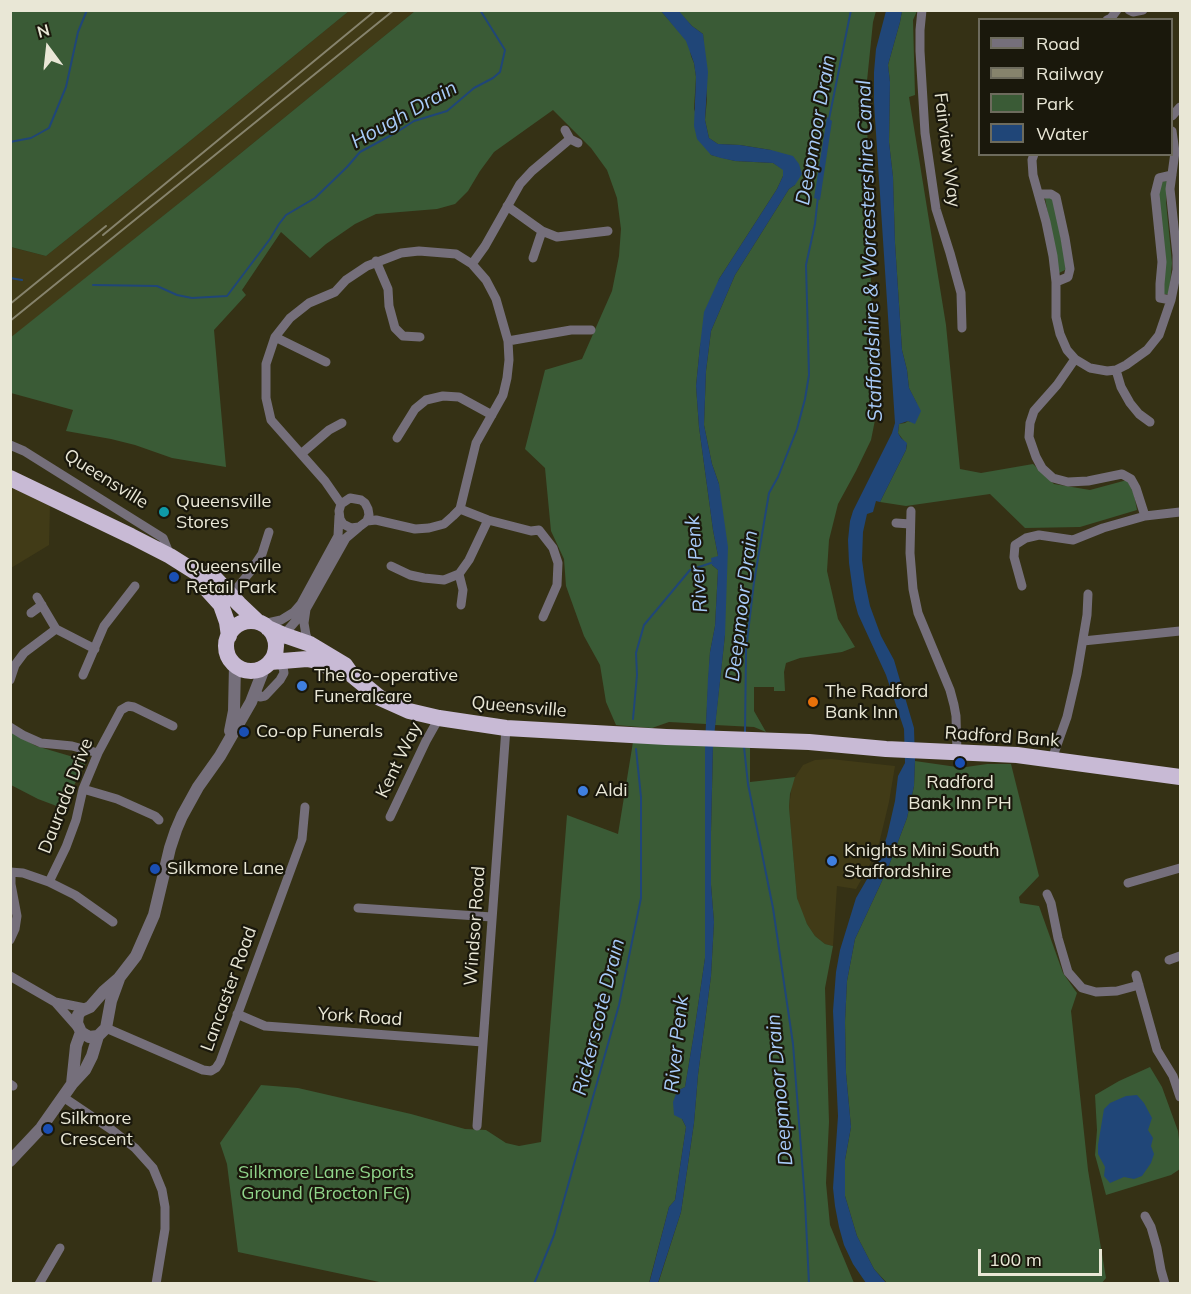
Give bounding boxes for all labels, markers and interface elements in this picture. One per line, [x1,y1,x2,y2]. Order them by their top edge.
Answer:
north arrow [18,18,78,78]
legend [978,18,1173,156]
text: N [35,19,52,42]
text: Road [1036,32,1080,55]
water label: Deepmoor Drain [791,53,841,207]
text: Railway [1036,62,1104,85]
water label: Hough Drain [347,76,461,154]
water label: Staffordshire & Worcestershire Canal [852,80,888,422]
street label: Fairview Way [929,92,965,208]
text: Park [1036,92,1074,115]
text: Water [1036,122,1088,145]
street label: Queensville [60,445,152,513]
place label: Queensville Stores [176,491,271,534]
marker: Queensville Stores [157,505,171,519]
water label: River Penk [681,514,713,614]
water label: Deepmoor Drain [721,529,763,683]
place label: Queensville Retail Park [186,556,281,598]
marker: Queensville Retail Park [167,570,181,584]
place label: The Co-operative Funeralcare [314,665,458,708]
marker: The Co-operative Funeralcare [295,679,309,693]
place label: The Radford Bank Inn [825,681,928,724]
street label: Queensville [471,692,567,722]
marker: The Radford Bank Inn [806,695,820,709]
street label: Kent Way [371,719,427,801]
place label: Co-op Funerals [256,721,383,743]
street label: Radford Bank [944,722,1060,752]
marker: Co-op Funerals [237,725,251,739]
street label: Daurada Drive [34,735,98,857]
marker: Radford Bank Inn PH [953,756,967,770]
place label: Radford Bank Inn PH [908,772,1012,814]
place label: Aldi [595,780,628,802]
marker: Aldi [576,784,590,798]
place label: Knights Mini South Staffordshire [844,840,1000,882]
marker: Knights Mini South Staffordshire [825,854,839,868]
place label: Silkmore Lane [167,858,284,880]
marker: Silkmore Lane [148,862,162,876]
street label: Windsor Road [460,865,490,987]
street label: Lancaster Road [196,924,262,1054]
water label: Rickerscote Drain [568,936,630,1098]
water label: River Penk [660,994,694,1094]
street label: York Road [317,1003,403,1031]
water label: Deepmoor Drain [761,1013,799,1167]
place label: Silkmore Crescent [60,1108,133,1150]
marker: Silkmore Crescent [41,1122,55,1136]
park label: Silkmore Lane Sports Ground (Brocton FC) [238,1162,414,1204]
scale bar [981,1237,1106,1275]
text: 100 m [989,1248,1042,1271]

